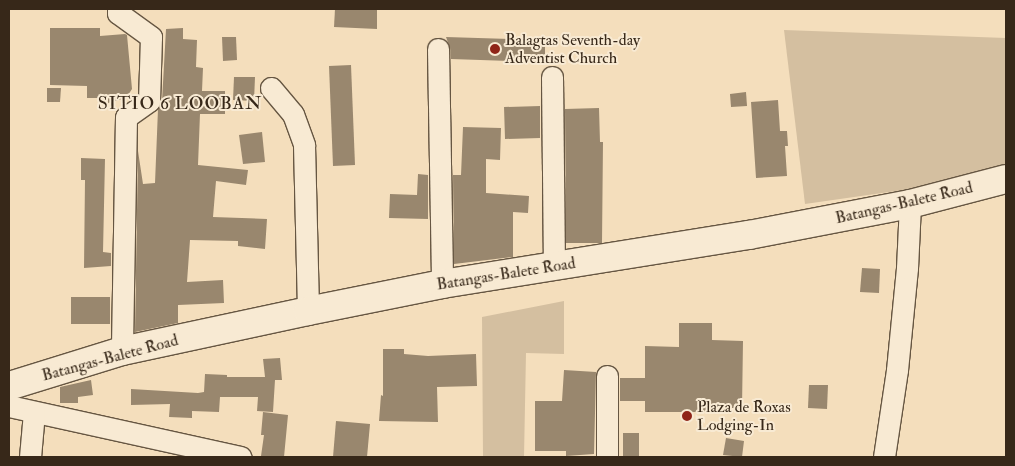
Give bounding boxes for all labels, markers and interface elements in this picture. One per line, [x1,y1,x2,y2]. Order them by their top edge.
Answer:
place label: Balagtas Seventh-day Adventist Church [505,30,640,68]
marker: Balagtas Seventh-day Adventist Church [489,43,501,55]
district label: SITIO 6 LOOBAN [96,93,264,115]
street label: Batangas-Balete Road [834,178,974,228]
street label: Batangas-Balete Road [435,254,577,294]
street label: Batangas-Balete Road [40,331,180,385]
place label: Plaza de Roxas Lodging-In [697,397,791,435]
marker: Plaza de Roxas Lodging-In [681,410,693,422]

